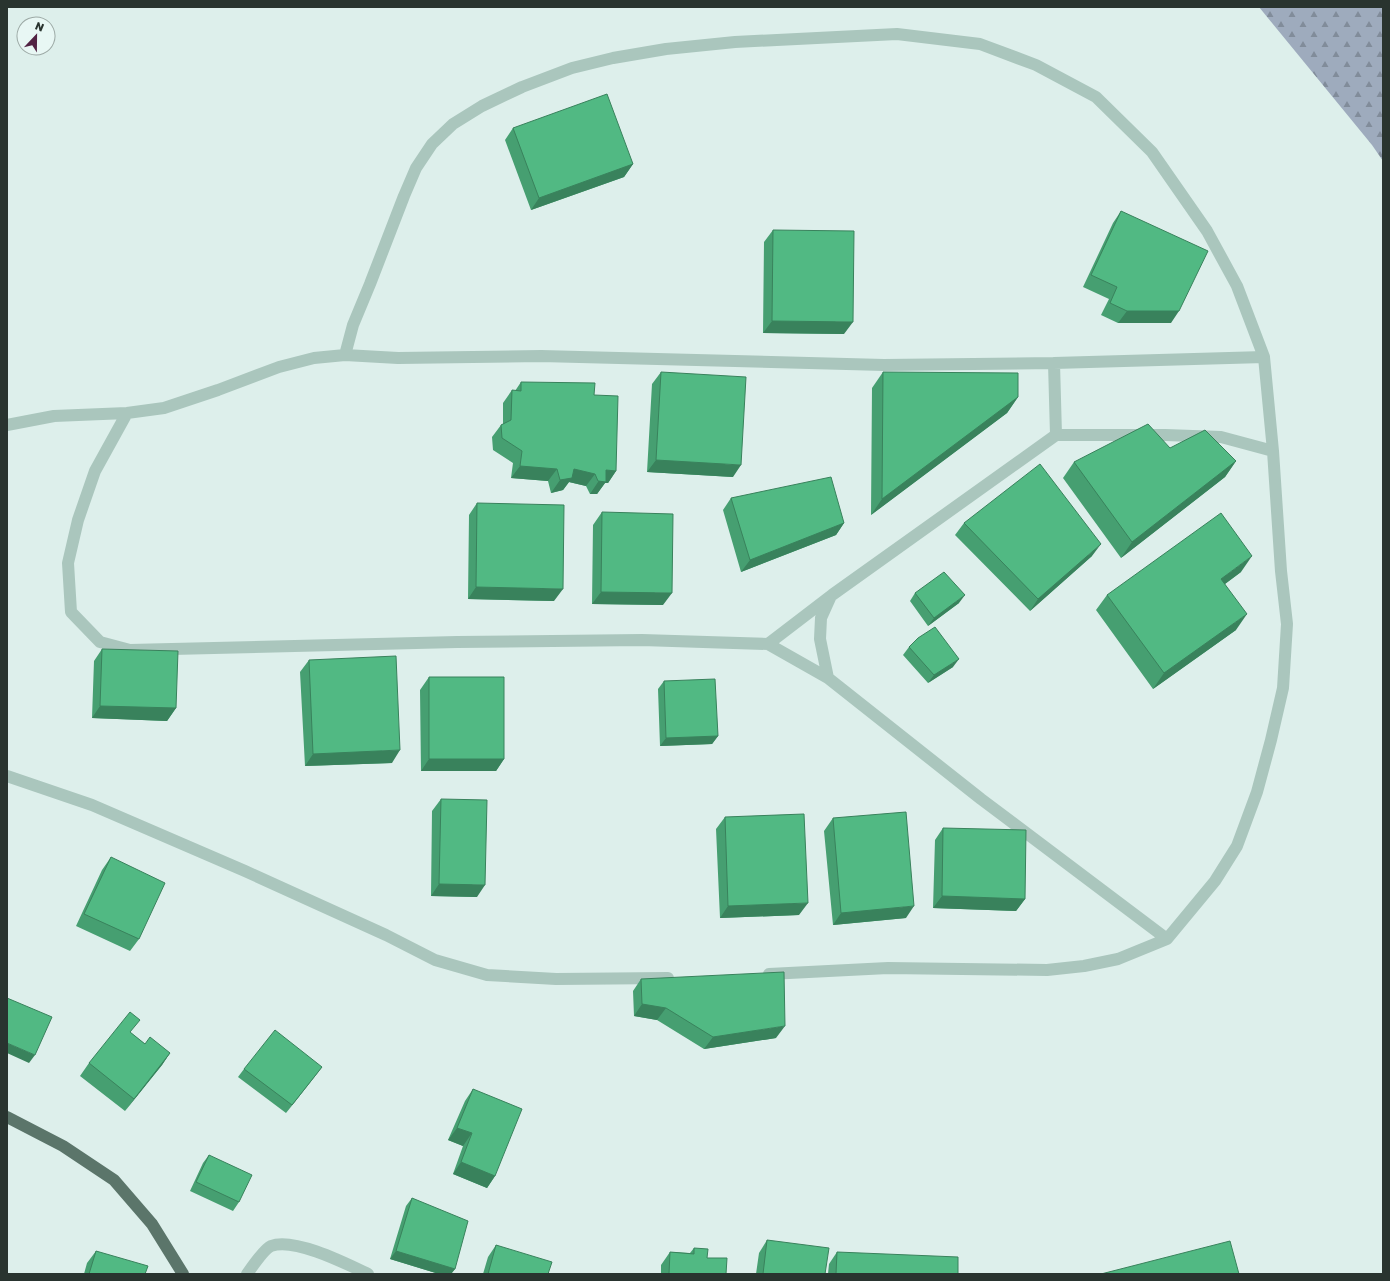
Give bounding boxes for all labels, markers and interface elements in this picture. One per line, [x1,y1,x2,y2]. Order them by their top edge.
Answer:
north arrow [16,16,56,56]
text: N [34,19,46,34]

